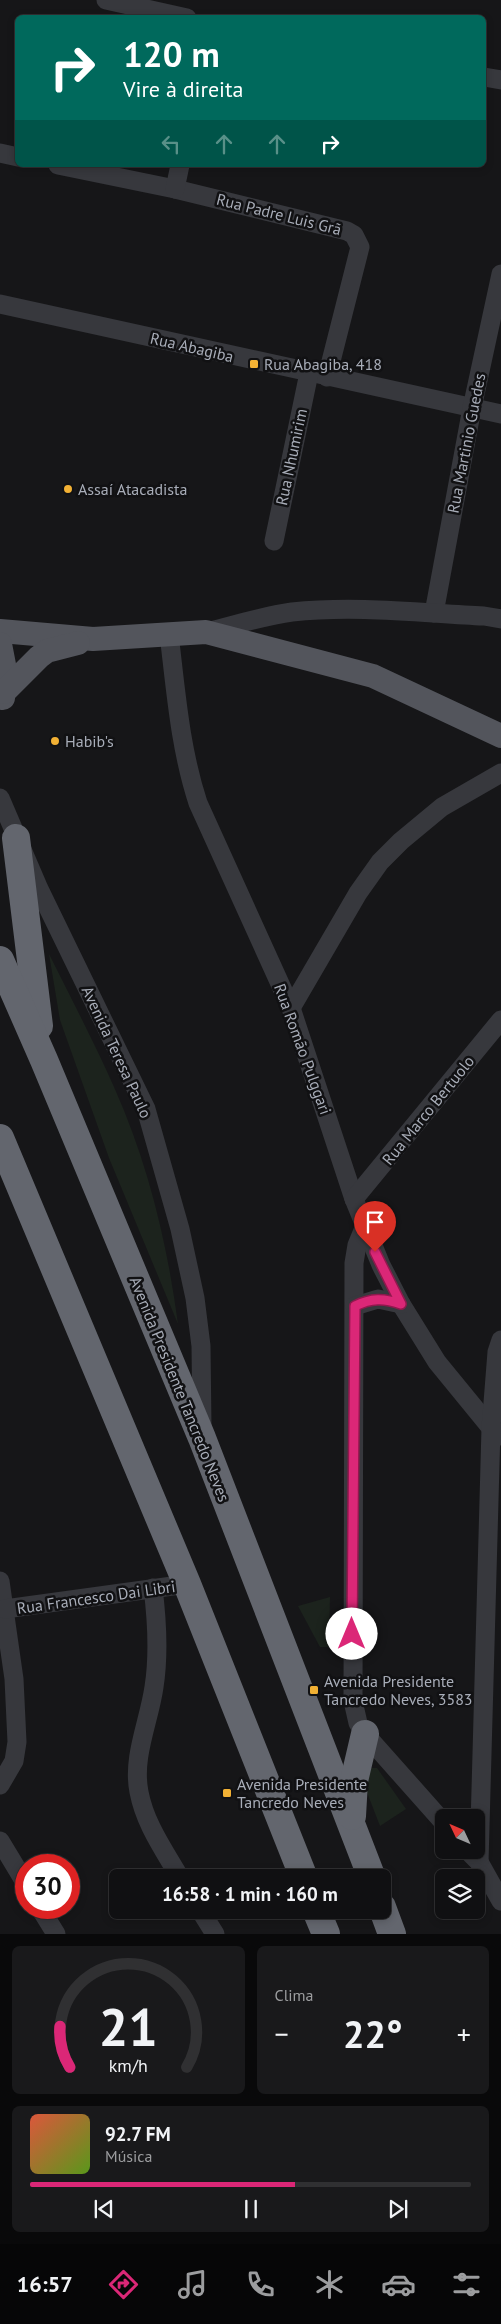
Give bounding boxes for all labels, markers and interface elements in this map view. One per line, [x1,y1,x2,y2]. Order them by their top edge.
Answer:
text: 120 m [123,31,220,77]
icon: right [40,35,105,100]
text: Vire à direita [123,75,243,103]
icon: left [157,130,185,158]
icon: ahead [210,130,238,158]
icon: ahead [263,130,291,158]
icon: right [316,130,344,158]
street label: Rua Padre Luis Grã [214,189,344,239]
street label: Rua Abagiba [148,328,236,366]
place label: Rua Abagiba, 418 [264,354,382,374]
marker: Rua Abagiba, 418 [248,358,260,370]
street label: Rua Martinio Guedes [443,371,489,515]
street label: Rua Nhumirim [271,407,311,507]
place label: Assaí Atacadista [78,479,187,499]
marker: Assaí Atacadista [62,483,74,495]
place label: Habib's [65,731,114,751]
marker: Habib's [49,735,61,747]
street label: Rua Romão Pulggari [270,981,336,1117]
street label: Avenida Teresa Paulo [78,983,156,1121]
street label: Rua Marco Bertuolo [378,1051,478,1169]
pin [354,1201,396,1252]
icon: arrive [361,1208,389,1236]
street label: Avenida Presidente Tancredo Neves [126,1274,235,1505]
street label: Rua Francesco Dai Libri [15,1576,177,1618]
position arrow [325,1607,377,1659]
place label: Avenida Presidente Tancredo Neves, 3583 [324,1671,473,1709]
marker: Avenida Presidente Tancredo Neves, 3583 [308,1684,320,1696]
place label: Avenida Presidente Tancredo Neves [237,1774,367,1812]
marker: Avenida Presidente Tancredo Neves [221,1787,233,1799]
north arrow [435,1809,485,1859]
map controls [435,1809,485,1919]
speed limit sign: 30 [15,1854,80,1919]
button: layers [435,1869,485,1919]
text: 16:58 · 1 min · 160 m [162,1882,338,1906]
text: Clima [275,1985,314,2005]
text: 21 [99,1993,158,2060]
text: 22° [343,2009,403,2058]
text: − [275,2015,289,2052]
text: + [457,2015,471,2052]
text: km/h [109,2054,148,2077]
text: 92.7 FM [105,2122,171,2146]
text: Música [105,2146,152,2166]
icon: previous [90,2195,118,2223]
icon: pause [237,2195,265,2223]
icon: next [384,2195,412,2223]
icon: directions [106,2267,141,2302]
icon: music [175,2267,210,2302]
icon: phone [243,2267,278,2302]
icon: climate [312,2267,347,2302]
icon: car [381,2267,416,2302]
icon: filters [449,2267,484,2302]
text: 16:57 [17,2270,73,2298]

